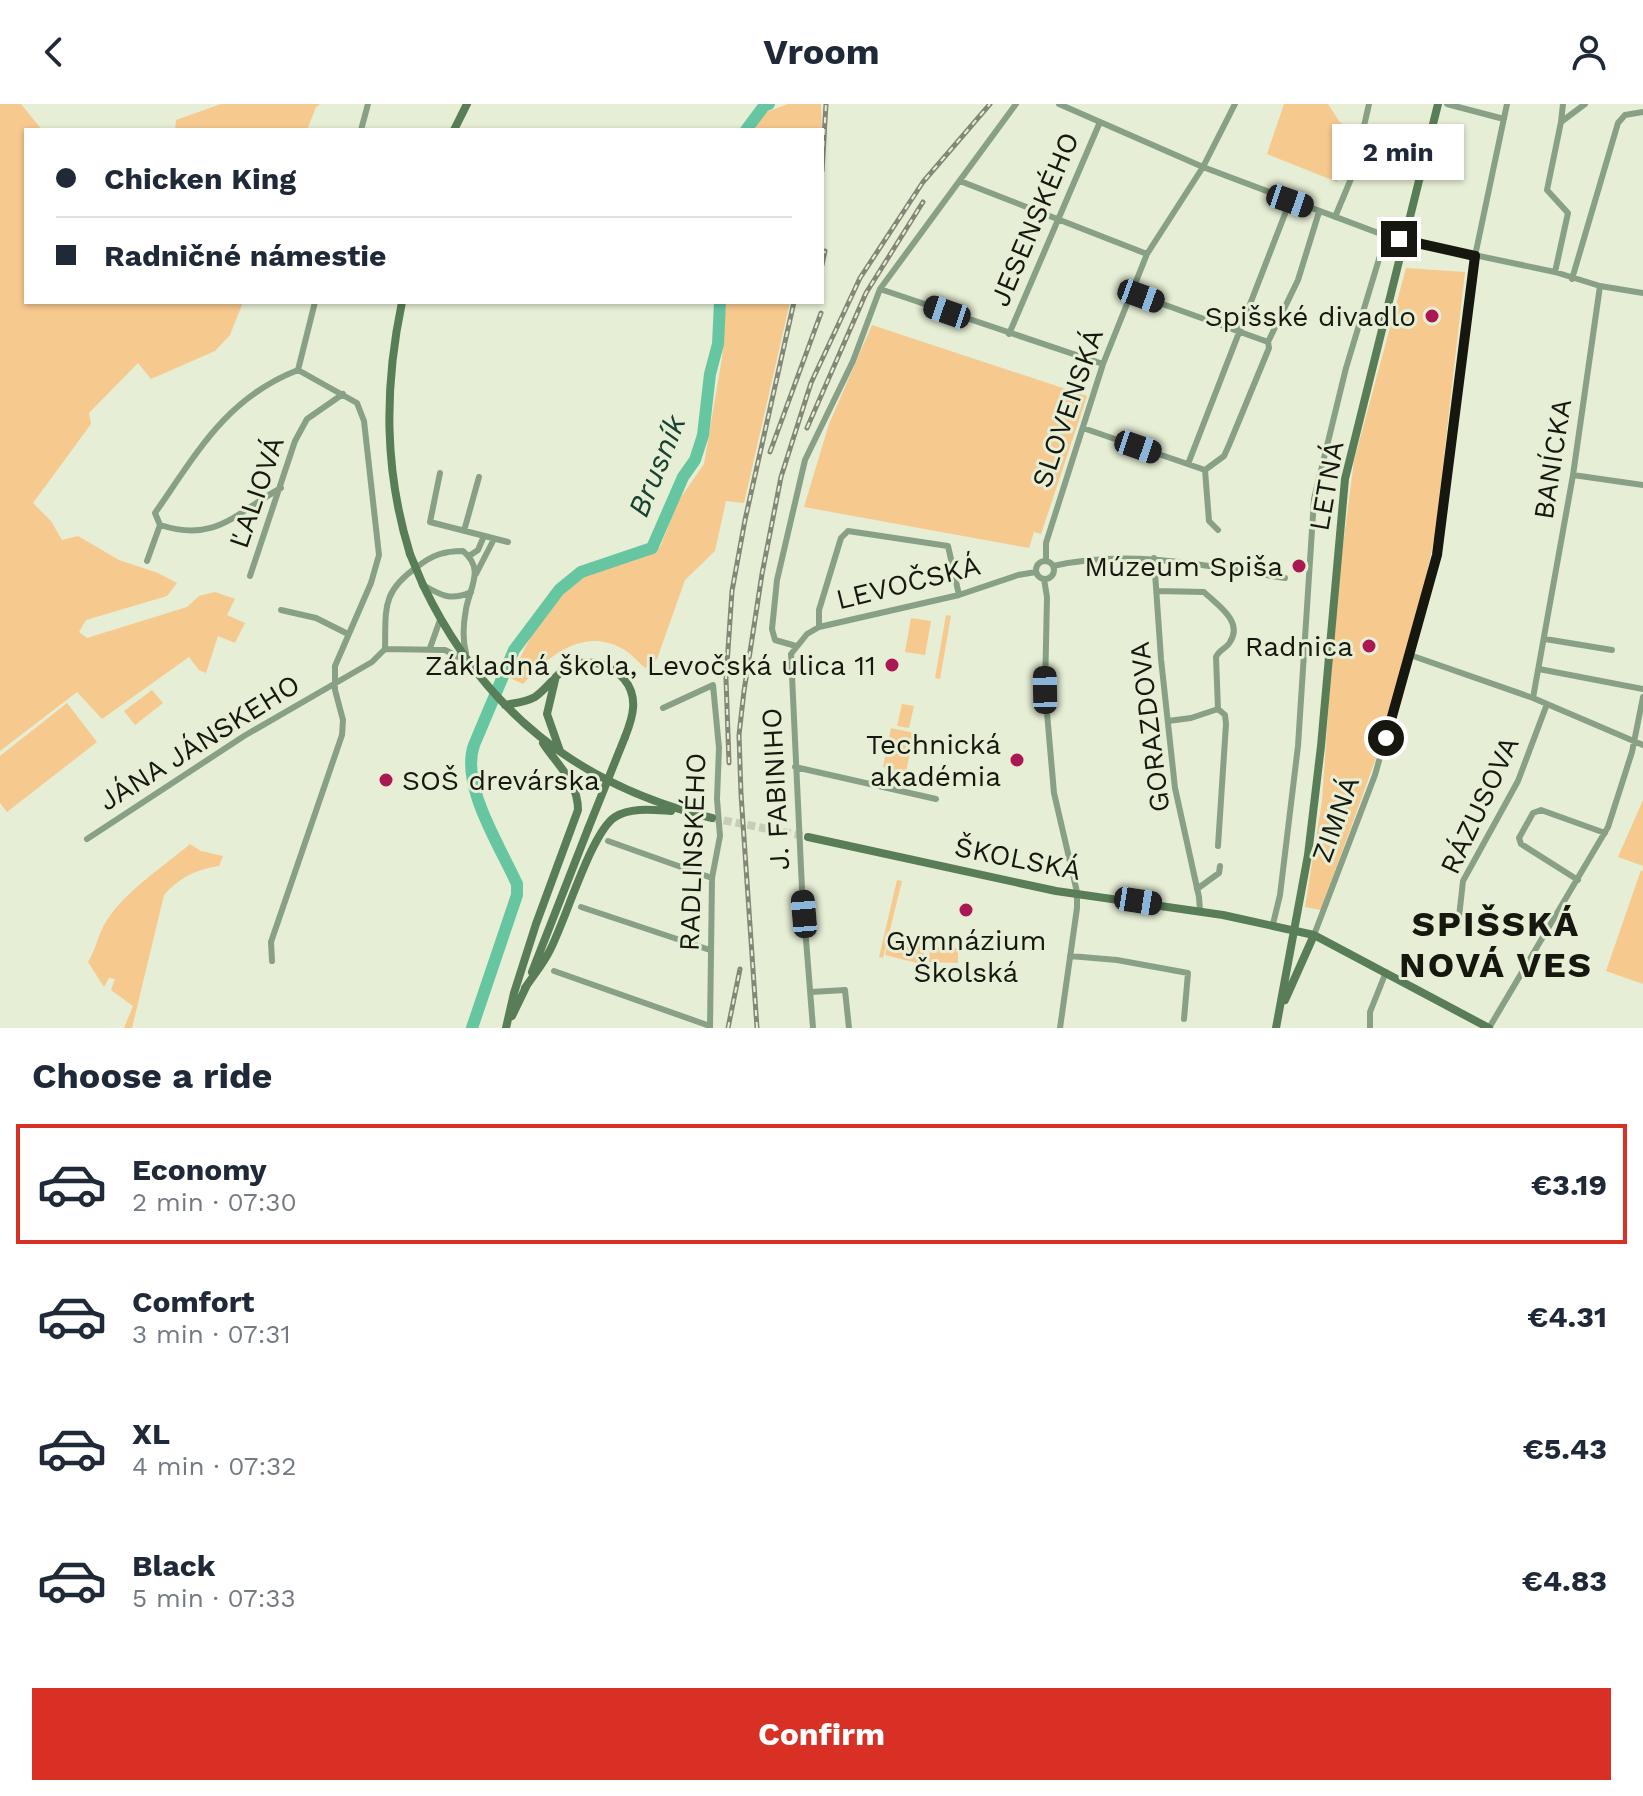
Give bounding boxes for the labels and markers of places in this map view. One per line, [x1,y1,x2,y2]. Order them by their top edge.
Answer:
place label: Spišské divadlo [1205,300,1416,333]
marker: Spišské divadlo [1423,307,1441,325]
place label: Múzeum Spiša [1084,550,1283,583]
marker: Múzeum Spiša [1290,557,1308,575]
place label: Radnica [1245,630,1353,663]
marker: Radnica [1360,637,1378,655]
place label: Základná škola, Levočská ulica 11 [425,649,876,682]
marker: Základná škola, Levočská ulica 11 [883,656,901,674]
place label: Technická akadémia [866,728,1001,793]
marker: Technická akadémia [1008,751,1026,769]
place label: SOŠ drevárska [402,764,600,797]
marker: SOŠ drevárska [377,771,395,789]
marker: Gymnázium Školská [957,901,975,919]
place label: Gymnázium Školská [886,924,1046,989]

